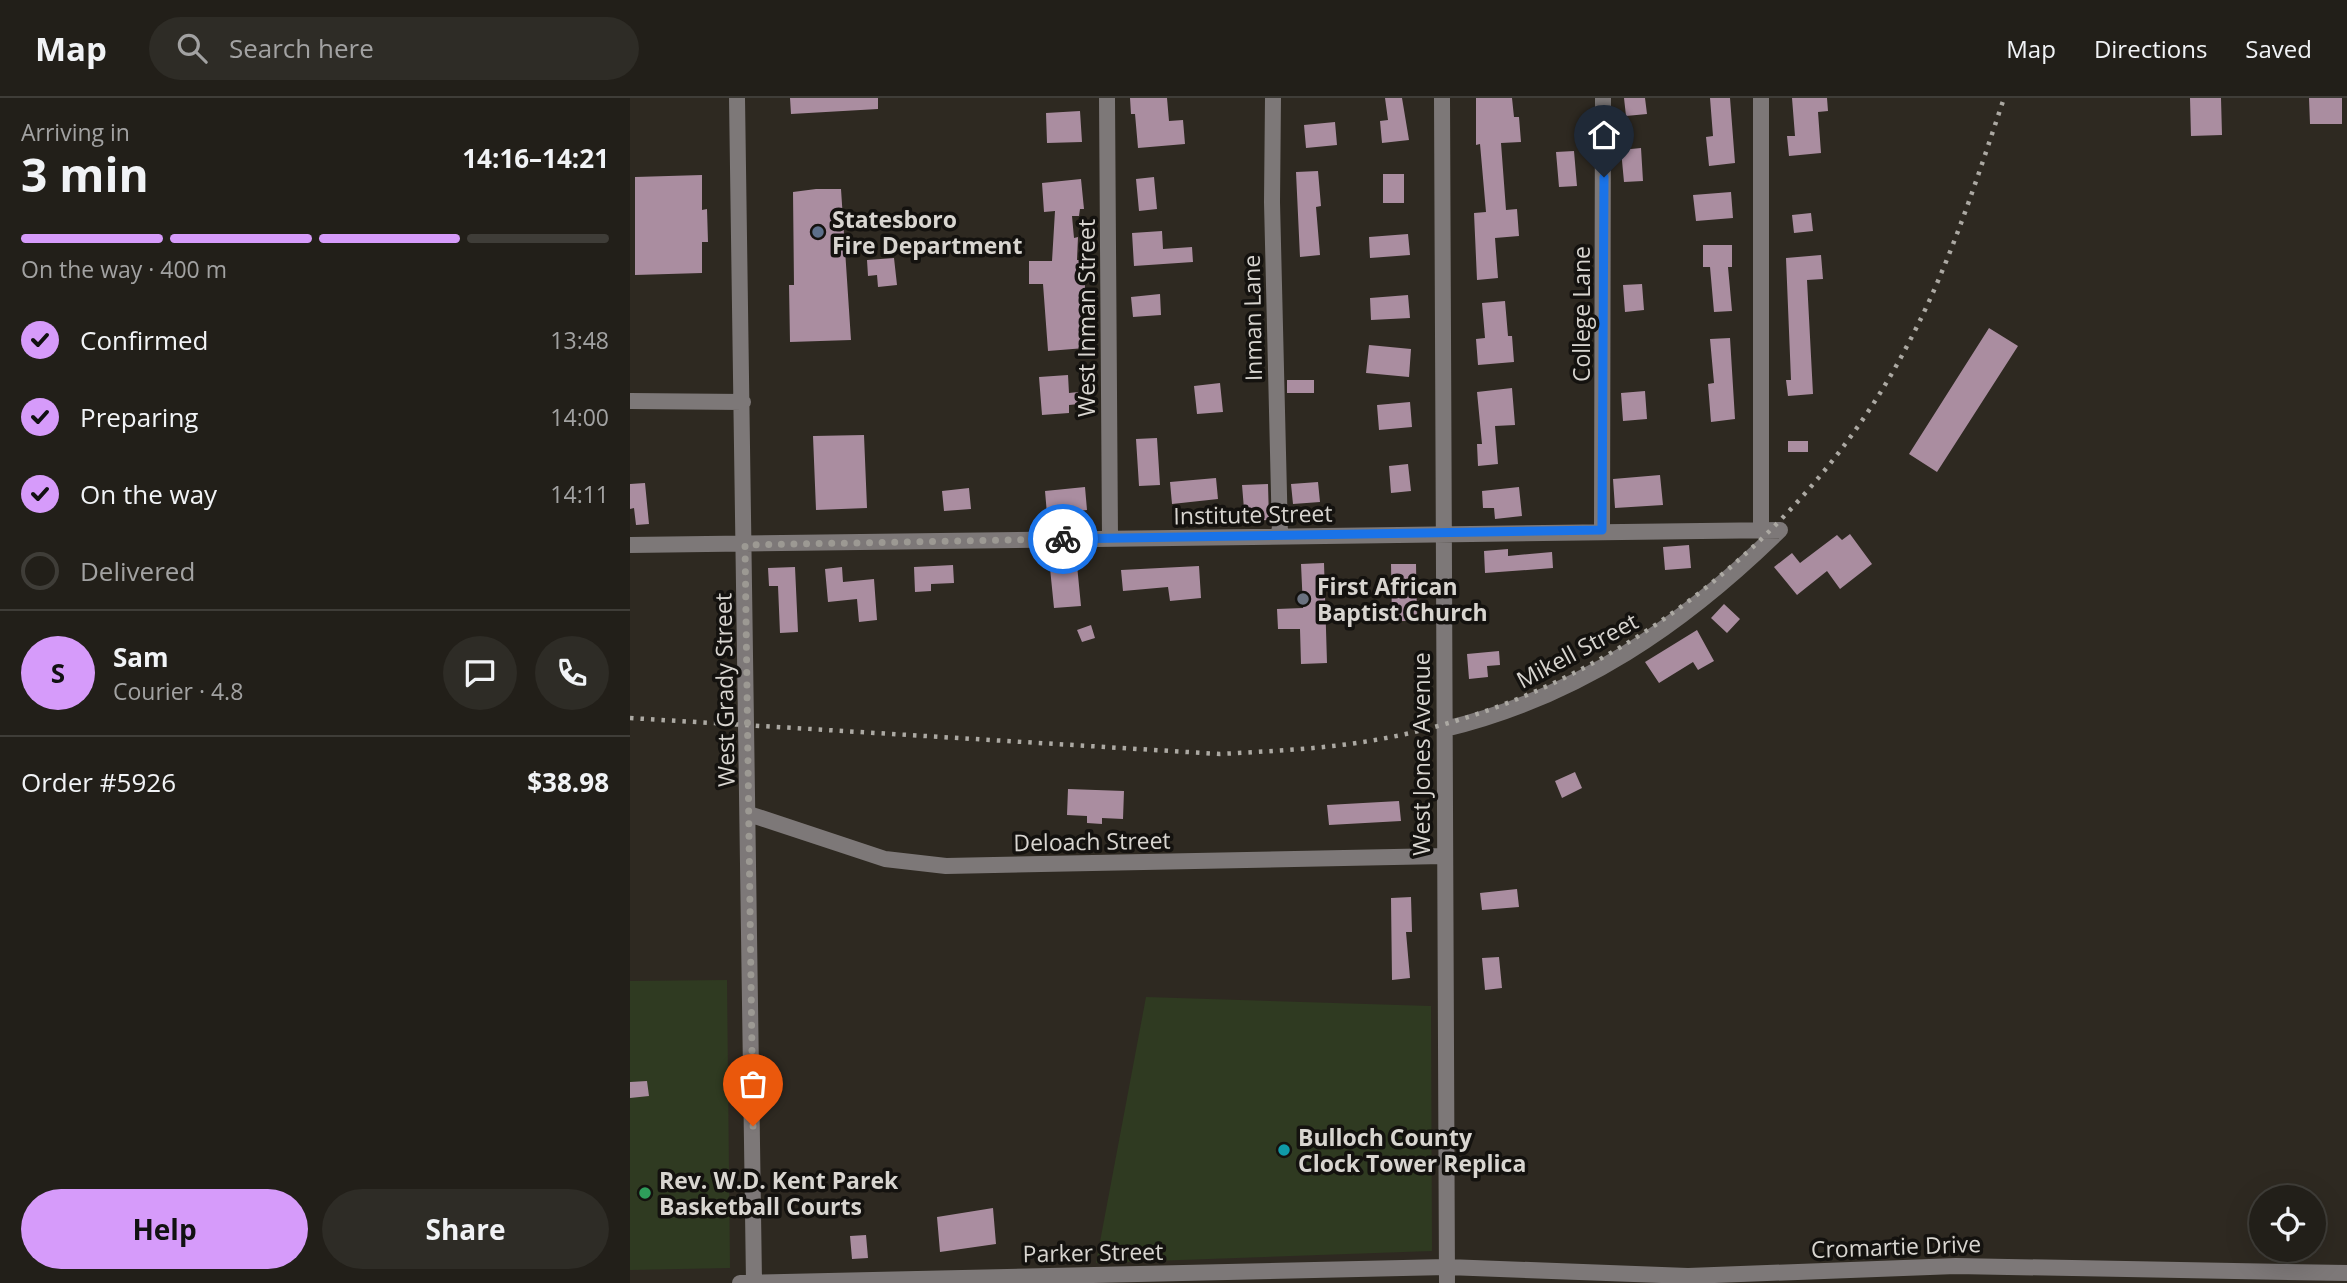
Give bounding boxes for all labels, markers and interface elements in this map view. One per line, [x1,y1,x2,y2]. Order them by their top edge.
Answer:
search box [149,17,639,80]
text: Map [35,26,107,71]
icon: search [173,29,211,67]
text: Search here [229,30,374,66]
text: Map [2006,32,2056,65]
text: Directions [2094,32,2207,65]
text: Saved [2245,32,2312,65]
pin [1574,105,1634,177]
text: Arriving in [21,116,130,148]
icon: home [1585,116,1623,154]
text: 14:16–14:21 [462,140,609,176]
text: 3 min [21,143,149,205]
place label: Statesboro Fire Department [832,203,1022,261]
street label: West Inman Street [1070,219,1102,417]
marker: Statesboro Fire Department [810,224,826,240]
street label: College Lane [1565,246,1597,382]
text: On the way · 400 m [21,253,227,285]
street label: Inman Lane [1235,254,1269,382]
icon: check [21,321,59,359]
text: Confirmed [80,322,208,358]
text: 13:48 [550,324,609,356]
icon: check [21,398,59,436]
text: Preparing [80,399,198,435]
text: 14:00 [550,401,609,433]
icon: check [21,475,59,513]
text: On the way [80,476,217,512]
text: 14:11 [550,478,609,510]
street label: Institute Street [1173,497,1333,531]
courier [1028,504,1098,574]
icon: bike [1044,520,1082,558]
text: Delivered [80,553,195,589]
place label: First African Baptist Church [1317,570,1488,628]
marker: First African Baptist Church [1295,591,1311,607]
street label: West Grady Street [706,593,742,787]
street label: Mikell Street [1511,605,1643,695]
button: chat [443,636,517,710]
button: phone [535,636,609,710]
text: Sam [113,639,169,675]
street label: West Jones Avenue [1405,652,1437,856]
text: S [51,655,65,691]
text: Courier · 4.8 [113,675,243,707]
text: Order #5926 [21,764,176,800]
text: $38.98 [527,764,609,800]
street label: Deloach Street [1013,824,1171,858]
pin [723,1054,783,1126]
icon: bag [734,1065,772,1103]
place label: Bulloch County Clock Tower Replica [1298,1121,1526,1179]
marker: Bulloch County Clock Tower Replica [1276,1142,1292,1158]
place label: Rev. W.D. Kent Parek Basketball Courts [659,1164,899,1222]
marker: Rev. W.D. Kent Parek Basketball Courts [637,1185,653,1201]
map controls [2249,1185,2326,1262]
button: locate [2249,1185,2326,1262]
button: Help [21,1189,308,1269]
button: Share [322,1189,609,1269]
street label: Cromartie Drive [1810,1227,1982,1265]
street label: Parker Street [1022,1235,1164,1269]

